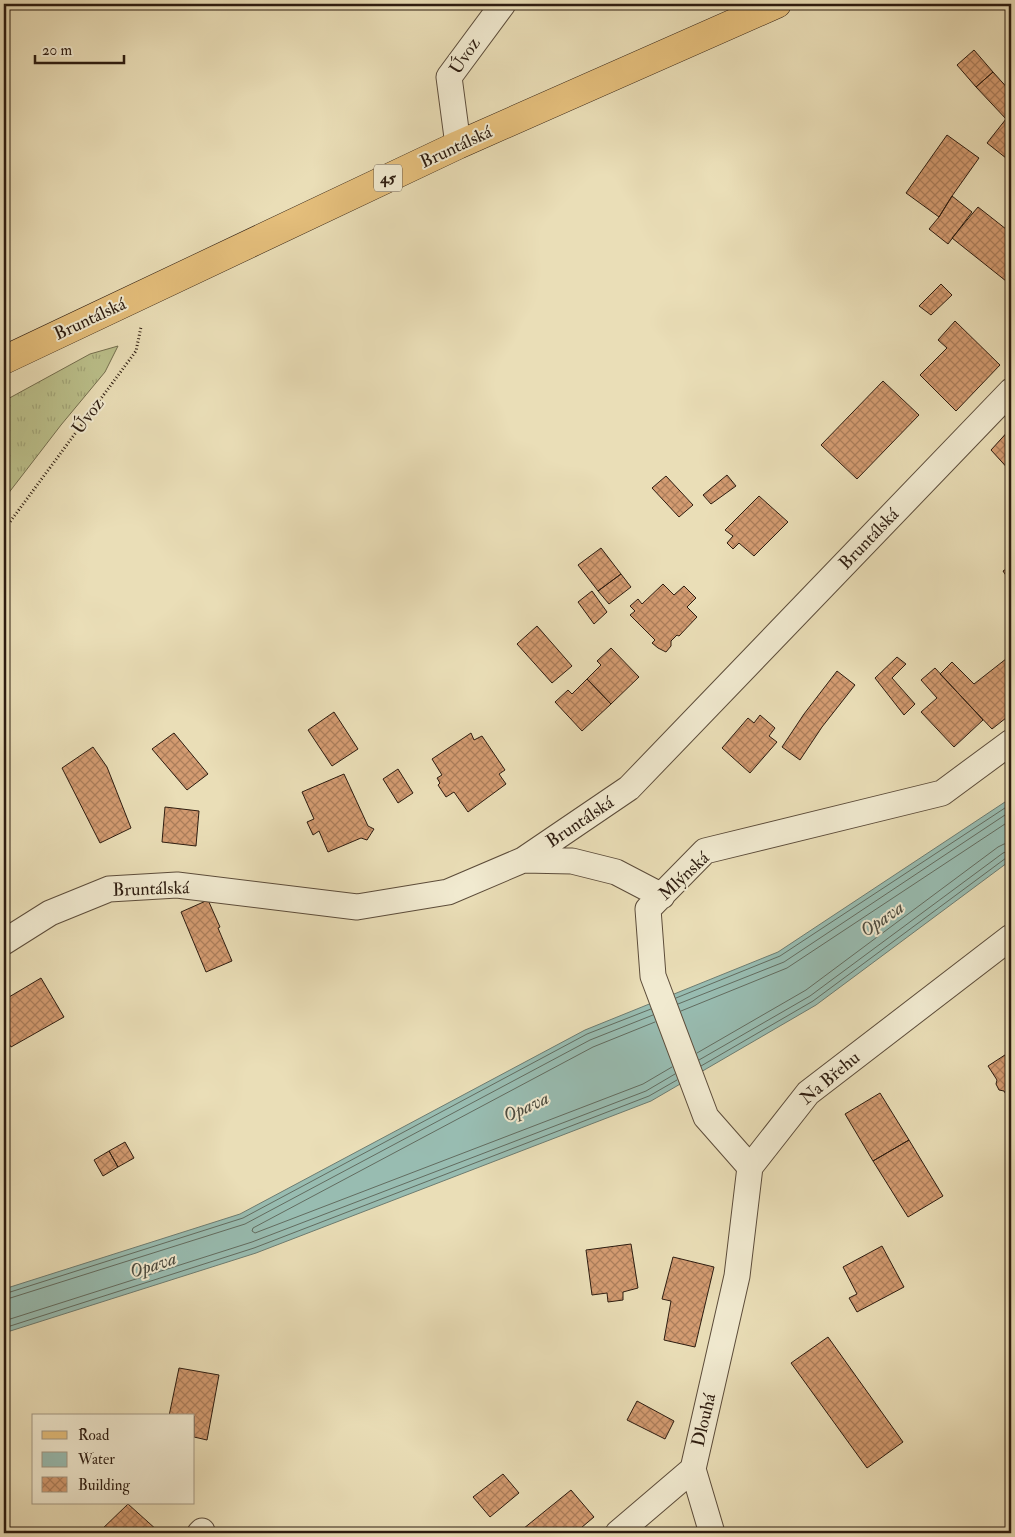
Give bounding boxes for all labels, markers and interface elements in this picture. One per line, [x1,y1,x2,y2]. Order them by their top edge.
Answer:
scale bar [35,32,124,64]
street label: Úvoz [444,33,486,79]
text: 20 m [42,41,72,60]
street label: Bruntálská [416,120,496,174]
road number: 45 [374,164,402,192]
street label: Bruntálská [50,292,130,346]
street label: Úvoz [67,393,109,439]
street label: Bruntálská [834,503,904,575]
street label: Bruntálská [542,791,619,853]
street label: Mlýnská [654,846,715,905]
street label: Bruntálská [112,876,190,902]
water label: Opava [855,895,909,943]
street label: Na Břehu [795,1046,865,1110]
water label: Opava [499,1086,553,1128]
water label: Opava [126,1246,180,1284]
street label: Dlouhá [687,1391,721,1449]
legend [32,1414,195,1504]
text: Road [78,1426,110,1445]
text: Water [77,1450,115,1469]
text: Building [78,1476,130,1495]

